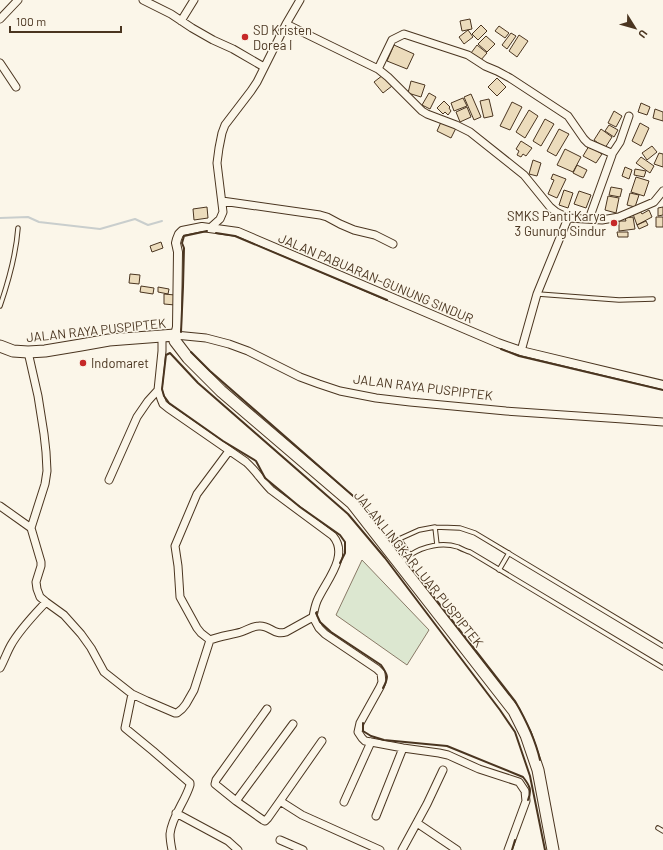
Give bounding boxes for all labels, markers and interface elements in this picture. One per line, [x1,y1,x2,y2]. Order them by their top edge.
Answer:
scale bar [10,8,121,34]
north arrow [615,8,655,48]
text: 100 m [16,14,46,28]
place label: SD Kristen Dorea I [253,22,312,53]
text: U [636,28,651,41]
marker: SD Kristen Dorea I [240,32,250,42]
place label: SMKS Panti Karya 3 Gunung Sindur [507,208,606,239]
marker: SMKS Panti Karya 3 Gunung Sindur [609,218,619,228]
street label: JALAN PABUARAN–GUNUNG SINDUR [276,230,476,326]
street label: JALAN RAYA PUSPIPTEK [25,315,167,345]
place label: Indomaret [91,355,149,371]
marker: Indomaret [78,358,88,368]
street label: JALAN RAYA PUSPIPTEK [352,371,494,404]
street label: JALAN LINGKAR LUAR PUSPIPTEK [351,488,487,650]

